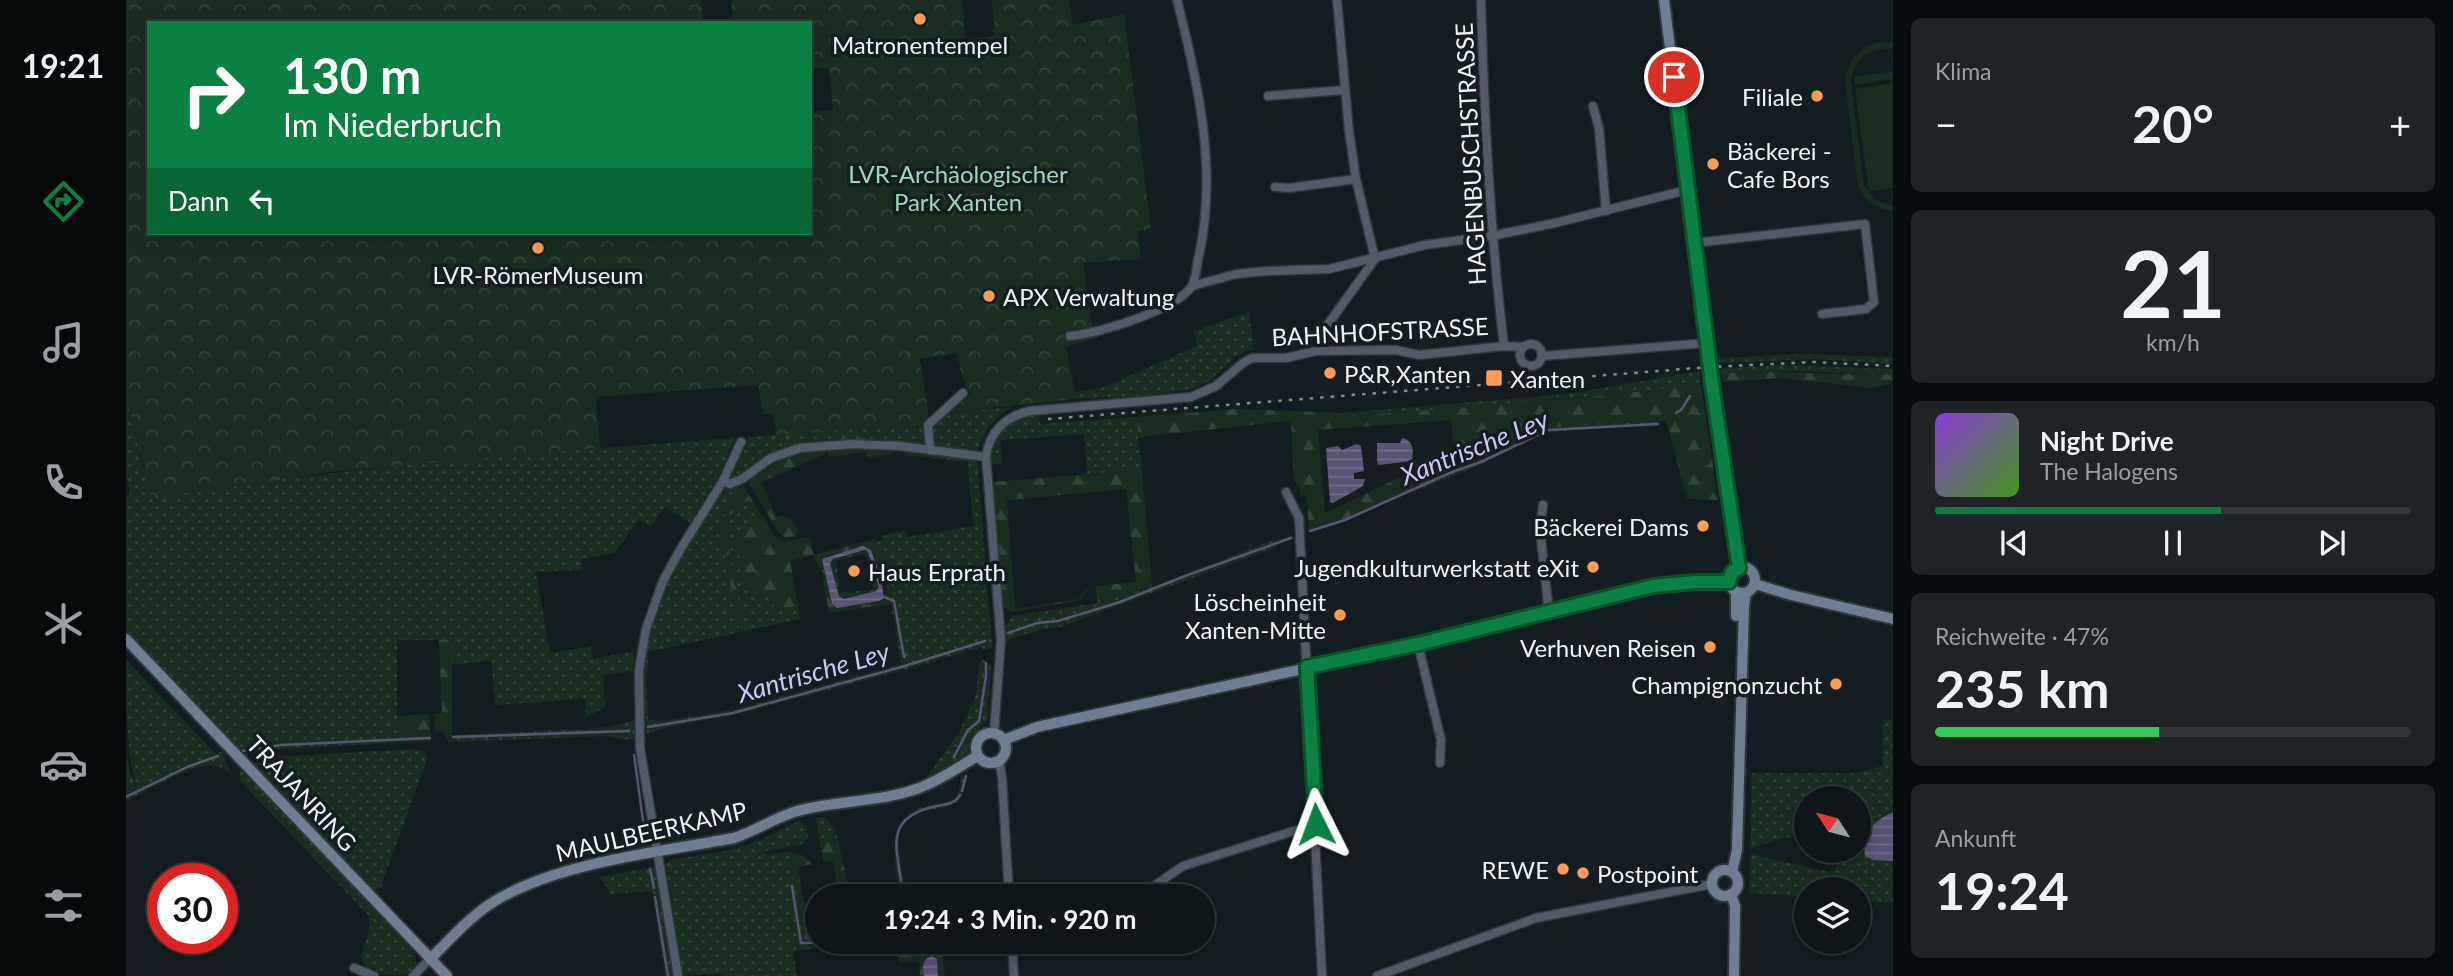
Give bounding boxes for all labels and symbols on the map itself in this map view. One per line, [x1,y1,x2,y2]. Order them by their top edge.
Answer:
marker: Matronentempel [912,11,928,27]
street label: HAGENBUSCHSTRASSE [1449,22,1491,286]
place label: Matronentempel [832,30,1008,59]
pin [1644,47,1704,107]
place label: Filiale [1742,82,1803,111]
marker: Filiale [1809,88,1825,104]
place label: Bäckerei - Cafe Bors [1727,136,1832,193]
marker: Bäckerei - Cafe Bors [1705,156,1721,172]
park label: LVR-Archäologischer Park Xanten [848,159,1068,216]
marker: LVR-RömerMuseum [530,240,546,256]
place label: LVR-RömerMuseum [433,260,643,289]
place label: APX Verwaltung [1003,282,1174,311]
marker: APX Verwaltung [981,288,997,304]
street label: BAHNHOFSTRASSE [1271,311,1489,351]
place label: P&R,Xanten [1344,359,1471,388]
place label: Xanten [1510,364,1585,393]
marker: P&R,Xanten [1322,365,1338,381]
marker: Xanten [1484,368,1504,388]
water label: Xantrische Ley [1394,403,1553,492]
place label: Bäckerei Dams [1533,512,1689,541]
marker: Bäckerei Dams [1695,518,1711,534]
place label: Jugendkulturwerkstatt eXit [1294,553,1579,582]
place label: Haus Erprath [868,557,1006,586]
marker: Jugendkulturwerkstatt eXit [1585,559,1601,575]
marker: Haus Erprath [846,563,862,579]
place label: Löscheinheit Xanten-Mitte [1185,587,1326,644]
marker: Löscheinheit Xanten-Mitte [1332,607,1348,623]
place label: Verhuven Reisen [1520,633,1696,662]
water label: Xantrische Ley [732,635,893,709]
marker: Verhuven Reisen [1702,639,1718,655]
place label: Champignonzucht [1631,670,1822,699]
marker: Champignonzucht [1828,676,1844,692]
street label: TRAJANRING [241,729,363,857]
north arrow [1794,786,1871,863]
position arrow [1279,787,1353,861]
street label: MAULBEERKAMP [553,795,749,867]
place label: REWE [1481,855,1549,884]
place label: Postpoint [1597,859,1698,888]
marker: REWE [1555,861,1571,877]
speed limit sign: 30 [147,863,238,954]
marker: Postpoint [1575,865,1591,881]

